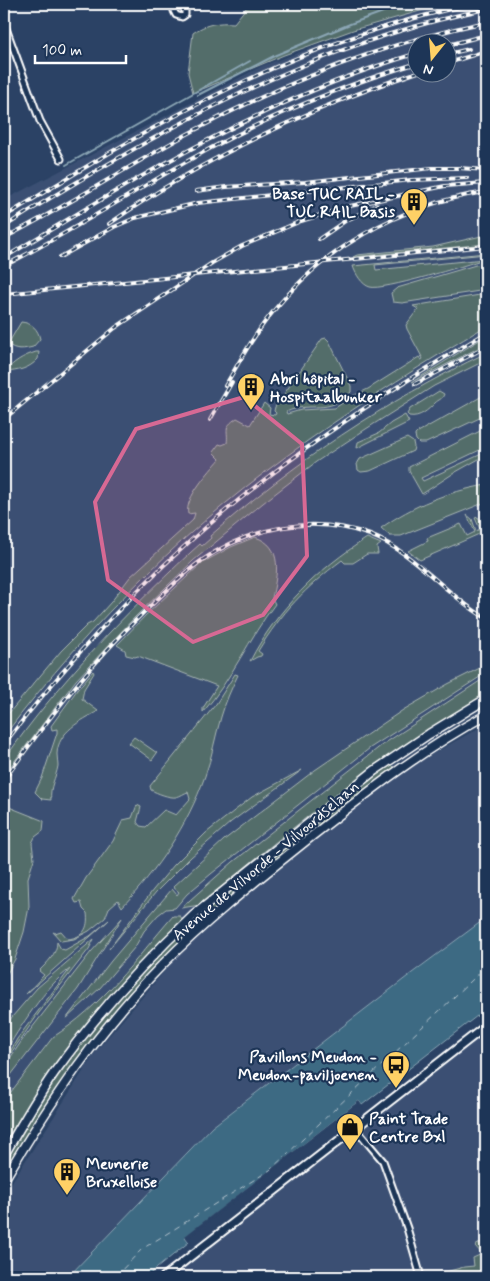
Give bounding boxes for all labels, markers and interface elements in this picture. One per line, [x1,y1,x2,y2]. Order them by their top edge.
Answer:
scale bar [35,32,126,64]
north arrow [408,32,458,82]
text: 100 m [42,41,82,61]
text: N [421,60,436,79]
place label: Base TUC RAIL - TUC RAIL Basis [272,184,396,223]
building icon: Base TUC RAIL - TUC RAIL Basis [399,187,429,226]
place label: Abri hôpital - Hospitaalbunker [270,369,382,408]
building icon: Abri hôpital - Hospitaalbunker [236,372,266,411]
street label: Avenue de Vilvorde - Vilvoordselaan [168,777,364,946]
place label: Pavillons Meudon - Meudon-paviljoenen [238,1047,377,1086]
bus stop icon: Pavillons Meudon - Meudon-paviljoenen [381,1050,411,1089]
place label: Paint Trade Centre Bxl [369,1109,448,1148]
shop icon: Paint Trade Centre Bxl [335,1112,365,1151]
place label: Meunerie Bruxelloise [86,1154,157,1193]
building icon: Meunerie Bruxelloise [52,1157,82,1196]

